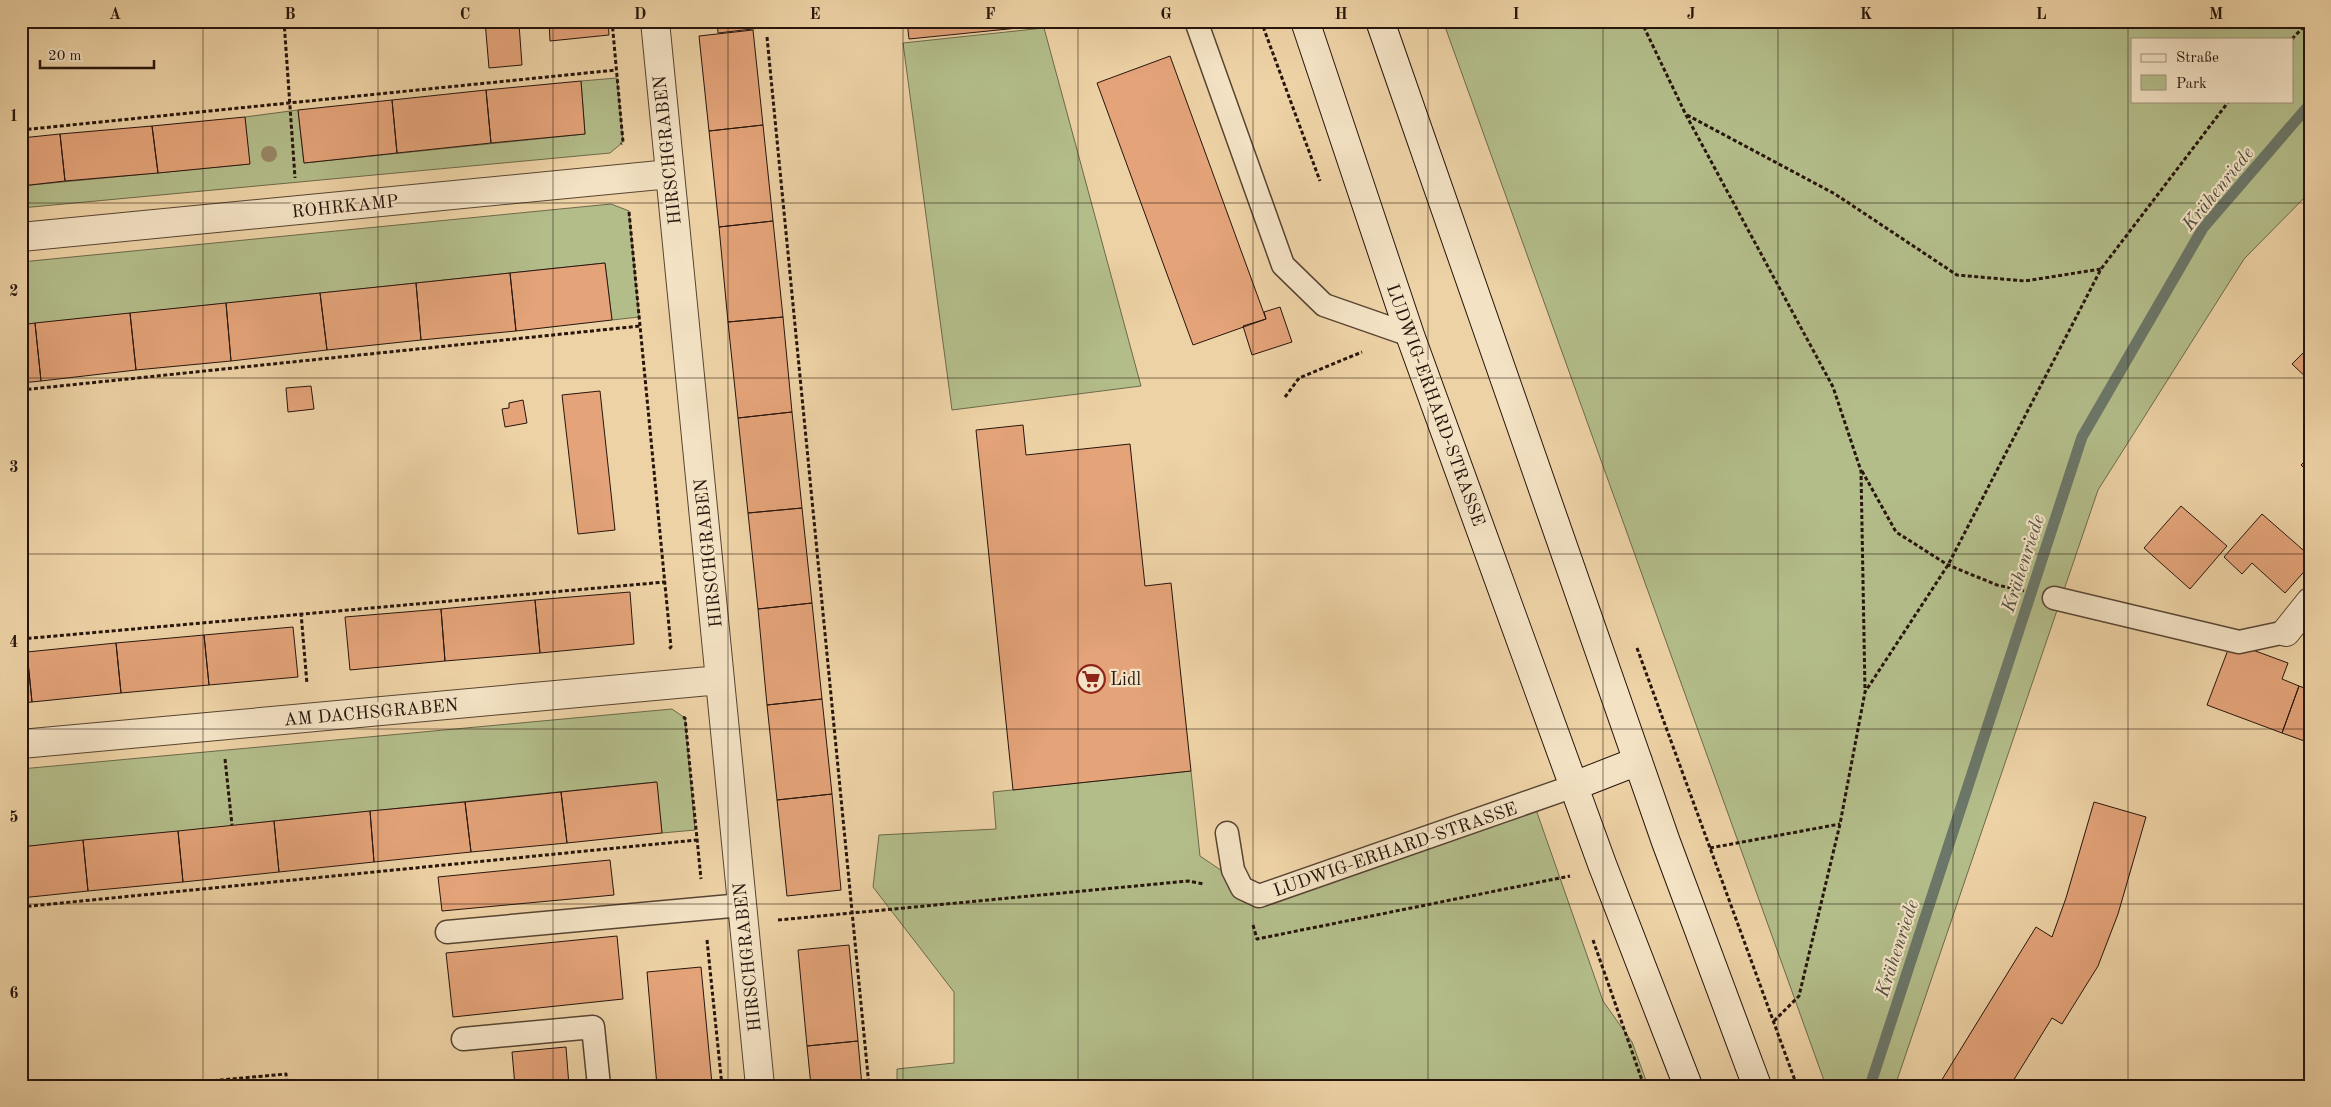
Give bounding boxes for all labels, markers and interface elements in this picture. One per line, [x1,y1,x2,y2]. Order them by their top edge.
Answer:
text: A [109,7,121,23]
text: B [284,7,296,23]
text: C [460,7,470,23]
text: D [634,7,646,23]
text: E [809,7,821,23]
text: F [985,7,996,23]
text: G [1160,7,1172,23]
text: H [1334,7,1348,23]
text: I [1512,7,1520,23]
text: J [1687,7,1696,23]
text: K [1860,7,1872,23]
text: L [2036,7,2047,23]
text: M [2209,7,2223,23]
scale bar [40,38,154,70]
legend [2131,38,2294,102]
text: 20 m [48,49,82,64]
text: Straße [2176,51,2219,66]
street label: HIRSCHGRABEN [651,74,685,225]
text: Park [2176,77,2207,92]
text: 1 [9,109,19,125]
water label: Krähenriede [2179,144,2258,236]
street label: ROHRKAMP [291,192,399,222]
street label: LUDWIG-ERHARD-STRASSE [1383,282,1487,529]
text: 2 [9,284,19,300]
text: 3 [9,460,19,476]
street label: HIRSCHGRABEN [692,477,726,628]
water label: Krähenriede [1999,512,2049,616]
text: 4 [9,635,19,651]
supermarket icon: Lidl [1076,664,1106,694]
place label: Lidl [1110,671,1141,689]
street label: AM DACHSGRABEN [283,696,459,730]
street label: LUDWIG-ERHARD-STRASSE [1271,800,1519,900]
text: 5 [9,810,19,826]
street label: HIRSCHGRABEN [731,881,765,1032]
water label: Krähenriede [1873,897,1923,1001]
text: 6 [9,986,19,1002]

